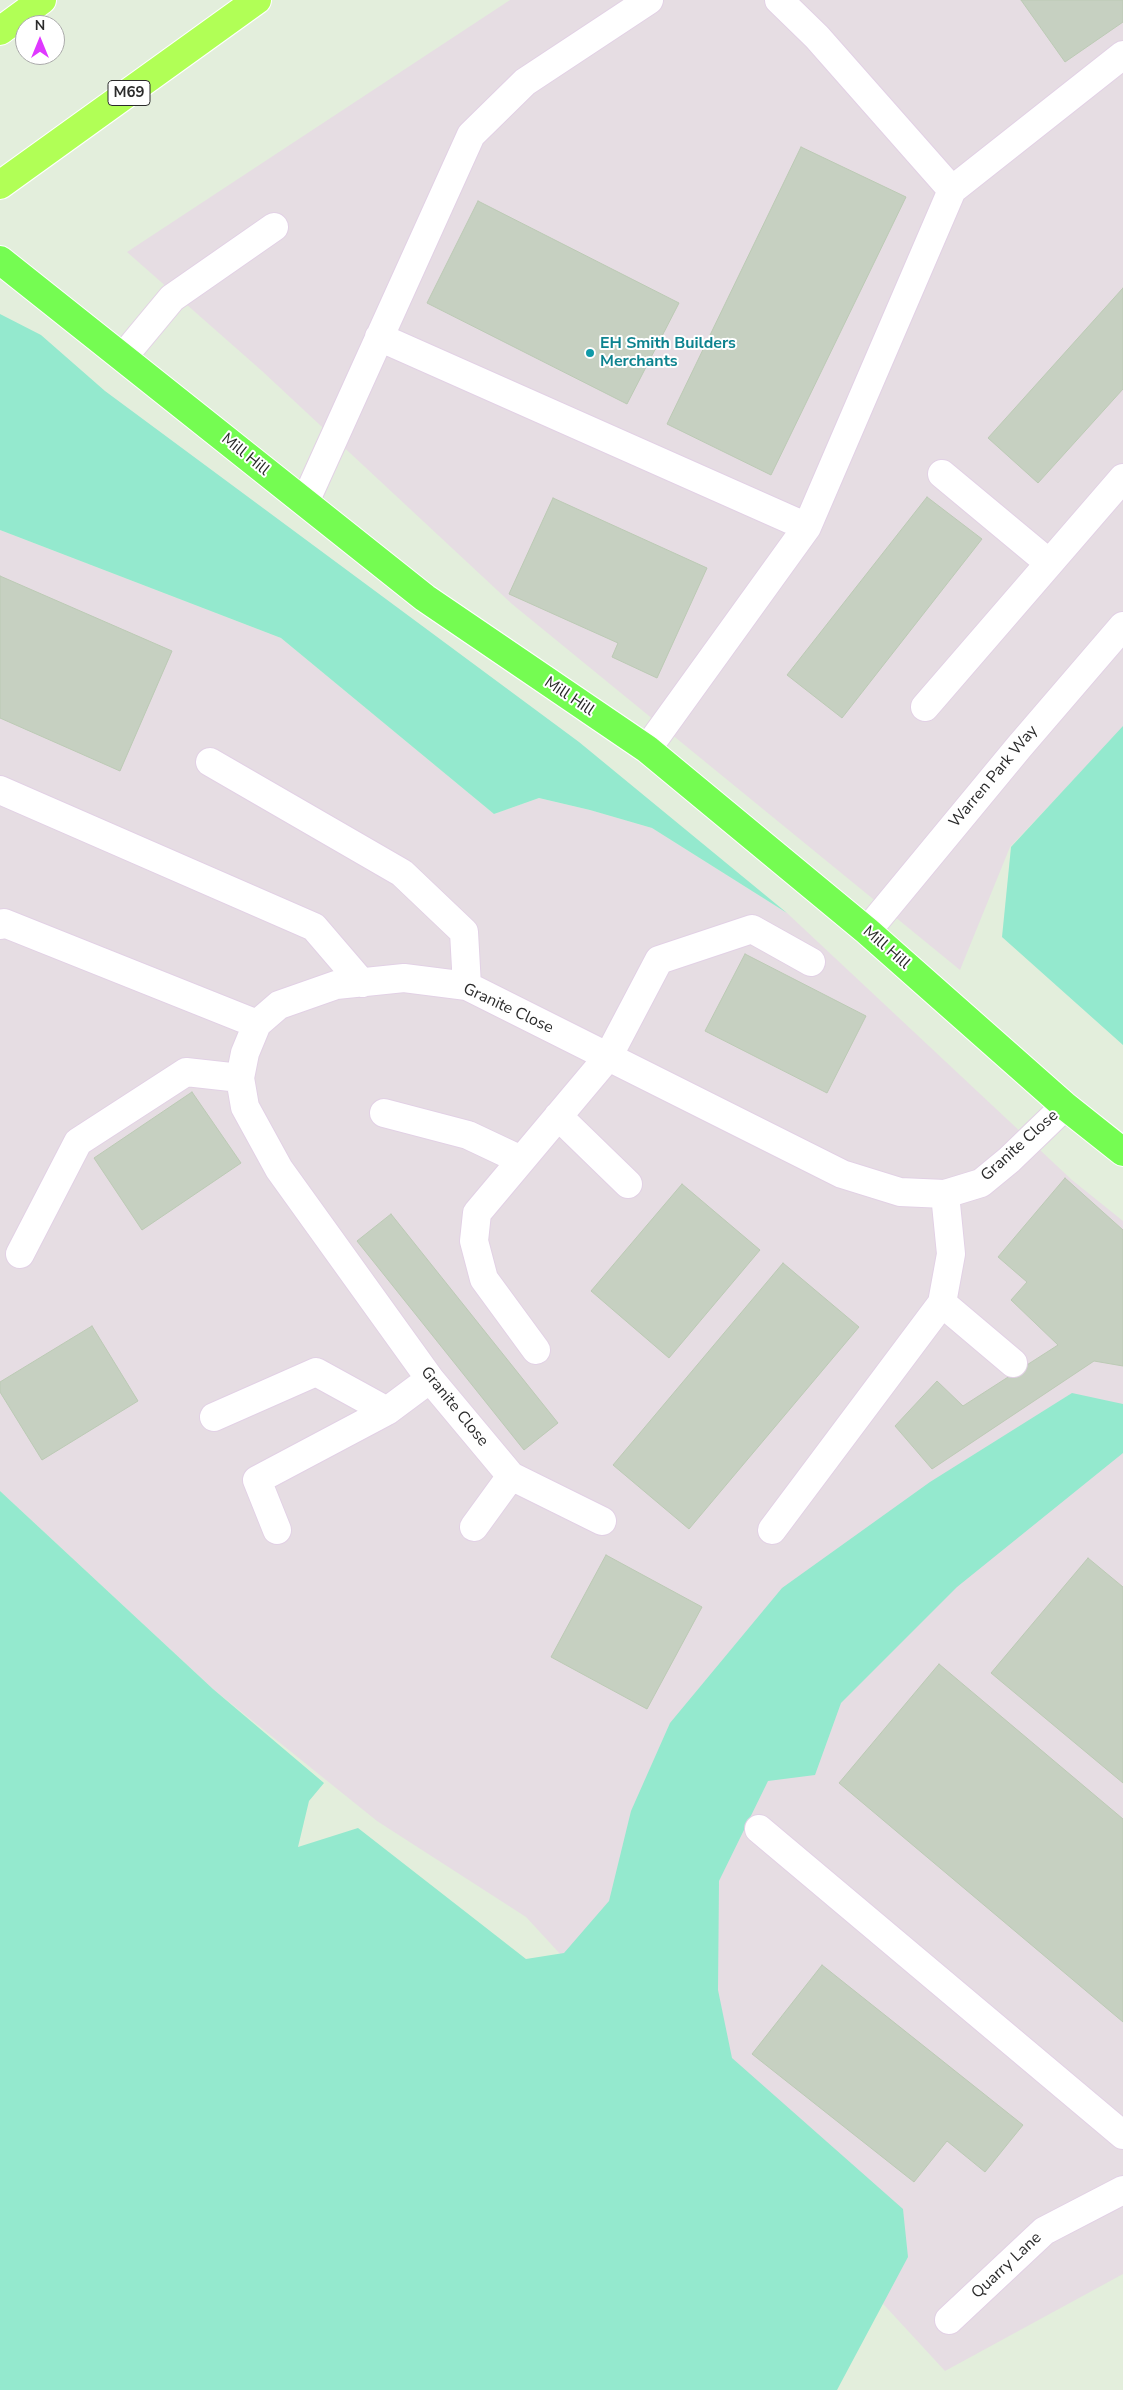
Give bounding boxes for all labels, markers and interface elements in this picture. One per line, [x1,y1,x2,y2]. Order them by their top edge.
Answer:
north arrow [15,15,65,65]
text: N [35,16,45,35]
road number: M69 [108,80,150,106]
place label: EH Smith Builders Merchants [600,334,736,372]
marker: EH Smith Builders Merchants [584,347,596,359]
street label: Mill Hill [217,430,273,480]
street label: Mill Hill [540,673,598,721]
street label: Warren Park Way [946,722,1042,832]
street label: Mill Hill [858,922,914,974]
street label: Granite Close [460,980,556,1038]
street label: Granite Close [977,1106,1063,1186]
street label: Granite Close [416,1363,492,1451]
street label: Quarry Lane [968,2229,1046,2303]

